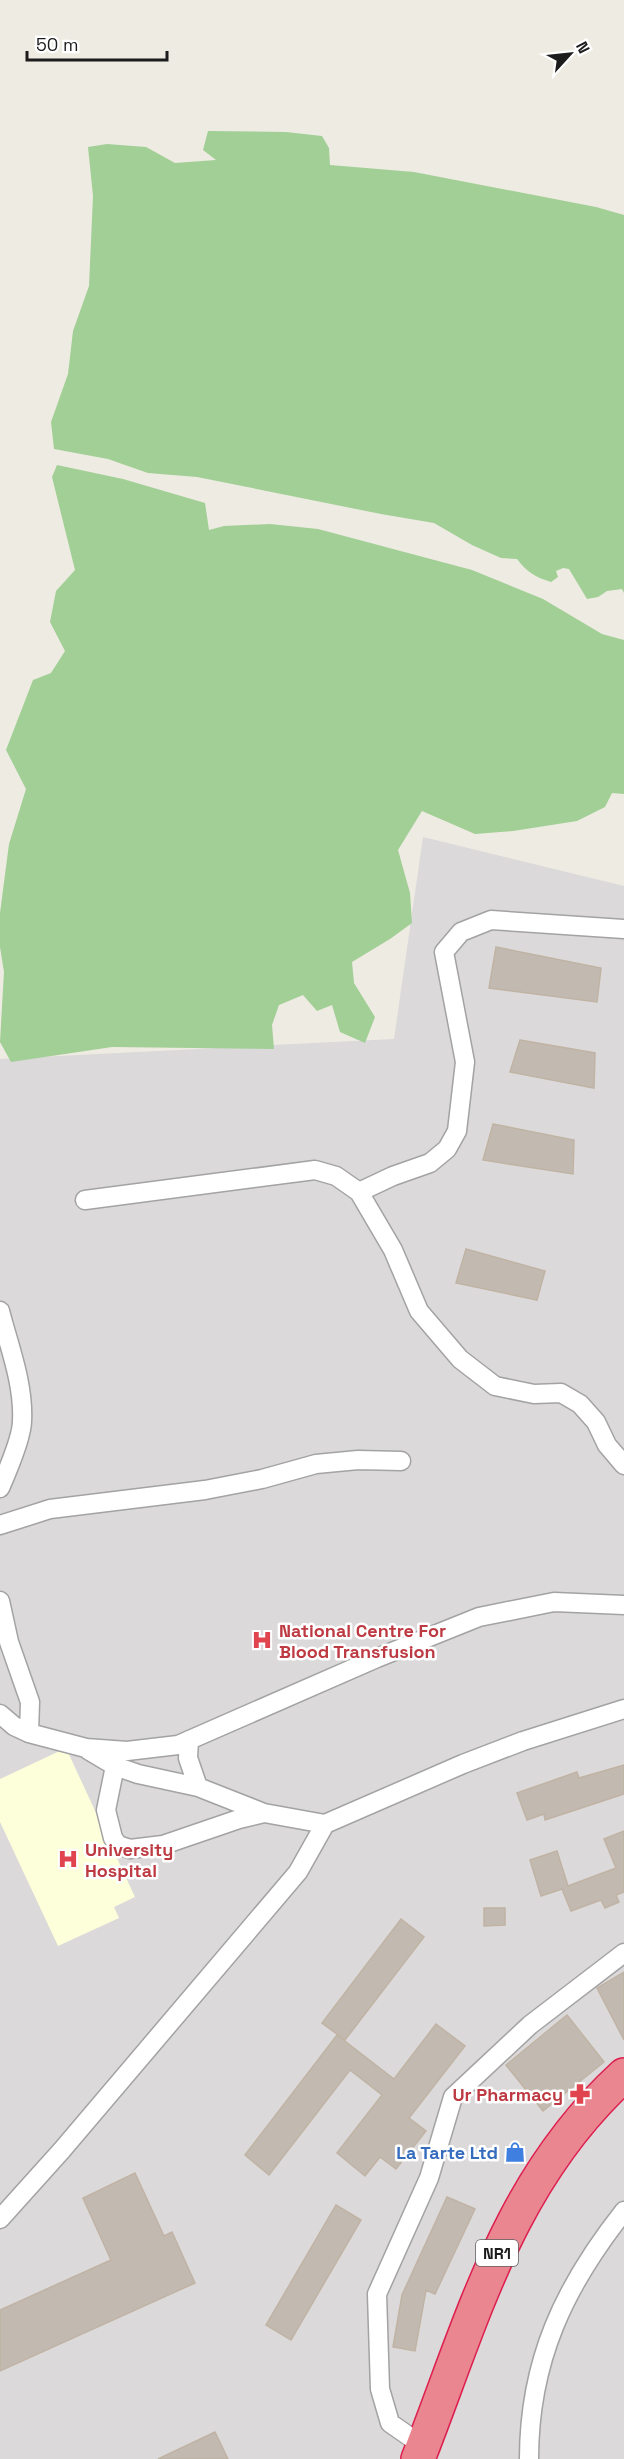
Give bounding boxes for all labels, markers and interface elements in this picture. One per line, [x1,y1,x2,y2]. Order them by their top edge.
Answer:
scale bar [27,24,166,62]
north arrow [540,24,600,84]
text: 50 m [36,33,78,56]
text: N [571,38,595,57]
place label: National Centre For Blood Transfusion [279,1619,446,1663]
hospital icon: National Centre For Blood Transfusion [250,1628,274,1652]
place label: University Hospital [85,1838,173,1882]
hospital icon: University Hospital [56,1847,80,1871]
pharmacy icon: Ur Pharmacy [568,2082,592,2106]
place label: Ur Pharmacy [452,2083,563,2106]
shop icon: La Tarte Ltd [503,2140,527,2164]
place label: La Tarte Ltd [396,2141,498,2164]
road number: NR1 [476,2240,518,2266]

